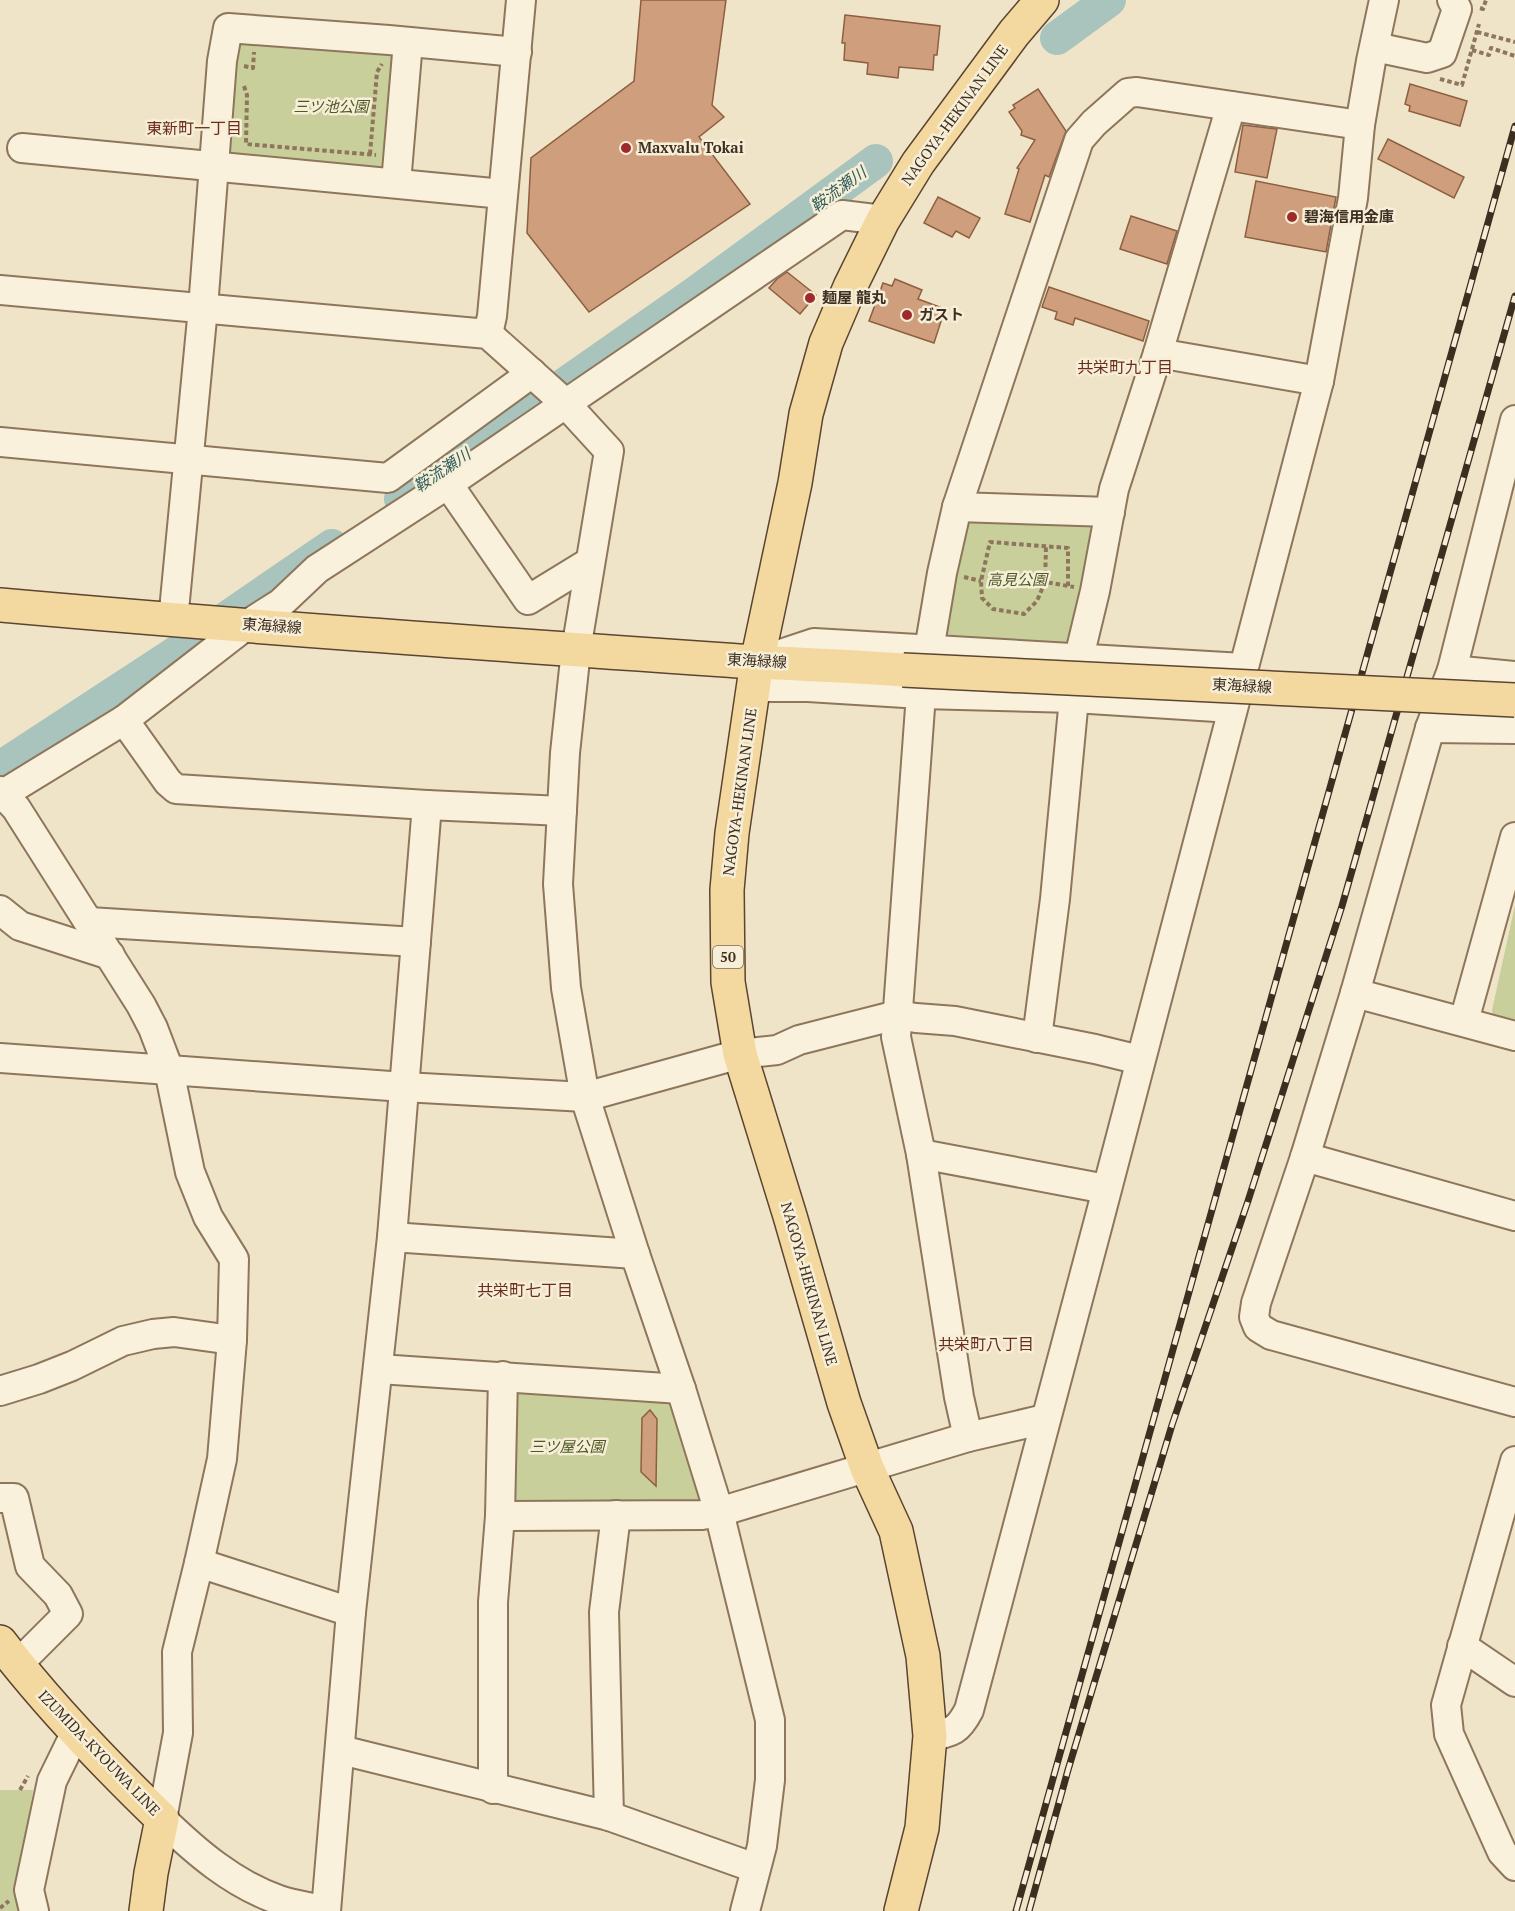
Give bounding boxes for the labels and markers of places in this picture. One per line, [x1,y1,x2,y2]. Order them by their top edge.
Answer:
place label: Maxvalu Tokai [638,137,744,157]
marker: Maxvalu Tokai [619,141,633,155]
place label: 碧海信用金庫 [1304,206,1394,226]
marker: 碧海信用金庫 [1285,210,1299,224]
place label: 麺屋 龍丸 [822,287,886,307]
marker: 麺屋 龍丸 [803,291,817,305]
place label: ガスト [919,304,964,324]
marker: ガスト [900,308,914,322]

